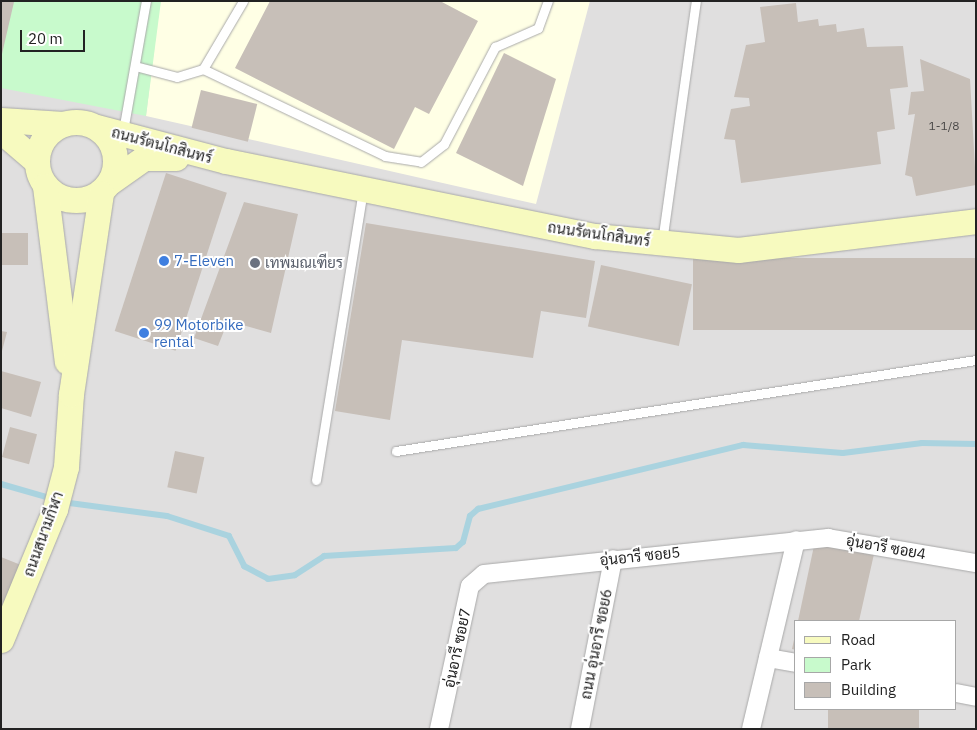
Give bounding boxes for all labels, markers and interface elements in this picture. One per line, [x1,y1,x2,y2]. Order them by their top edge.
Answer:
scale bar [22,20,88,52]
text: 20 m [28,29,63,48]
house number: 1-1/8 [929,119,959,133]
street label: ถนนรัตนโกสินทร์ [110,123,214,167]
street label: ถนนรัตนโกสินทร์ [547,218,651,250]
place label: 7-Eleven [174,252,234,270]
place label: เทพมณเฑียร [265,254,343,272]
marker: 7-Eleven [158,255,170,267]
marker: เทพมณเฑียร [249,257,261,269]
place label: 99 Motorbike rental [154,315,244,350]
marker: 99 Motorbike rental [138,327,150,339]
street label: ถนนสนามกีฬา [19,489,67,579]
street label: อุ่นอารี ซอย4 [845,531,927,563]
street label: อุ่นอารี ซอย5 [599,543,681,569]
street label: ถนน อุ่นอารี ซอย6 [576,587,616,701]
street label: อุ่นอารี ซอย7 [440,607,474,689]
legend [794,620,957,710]
text: Road [841,630,876,649]
text: Park [841,655,871,674]
text: Building [841,680,896,699]

